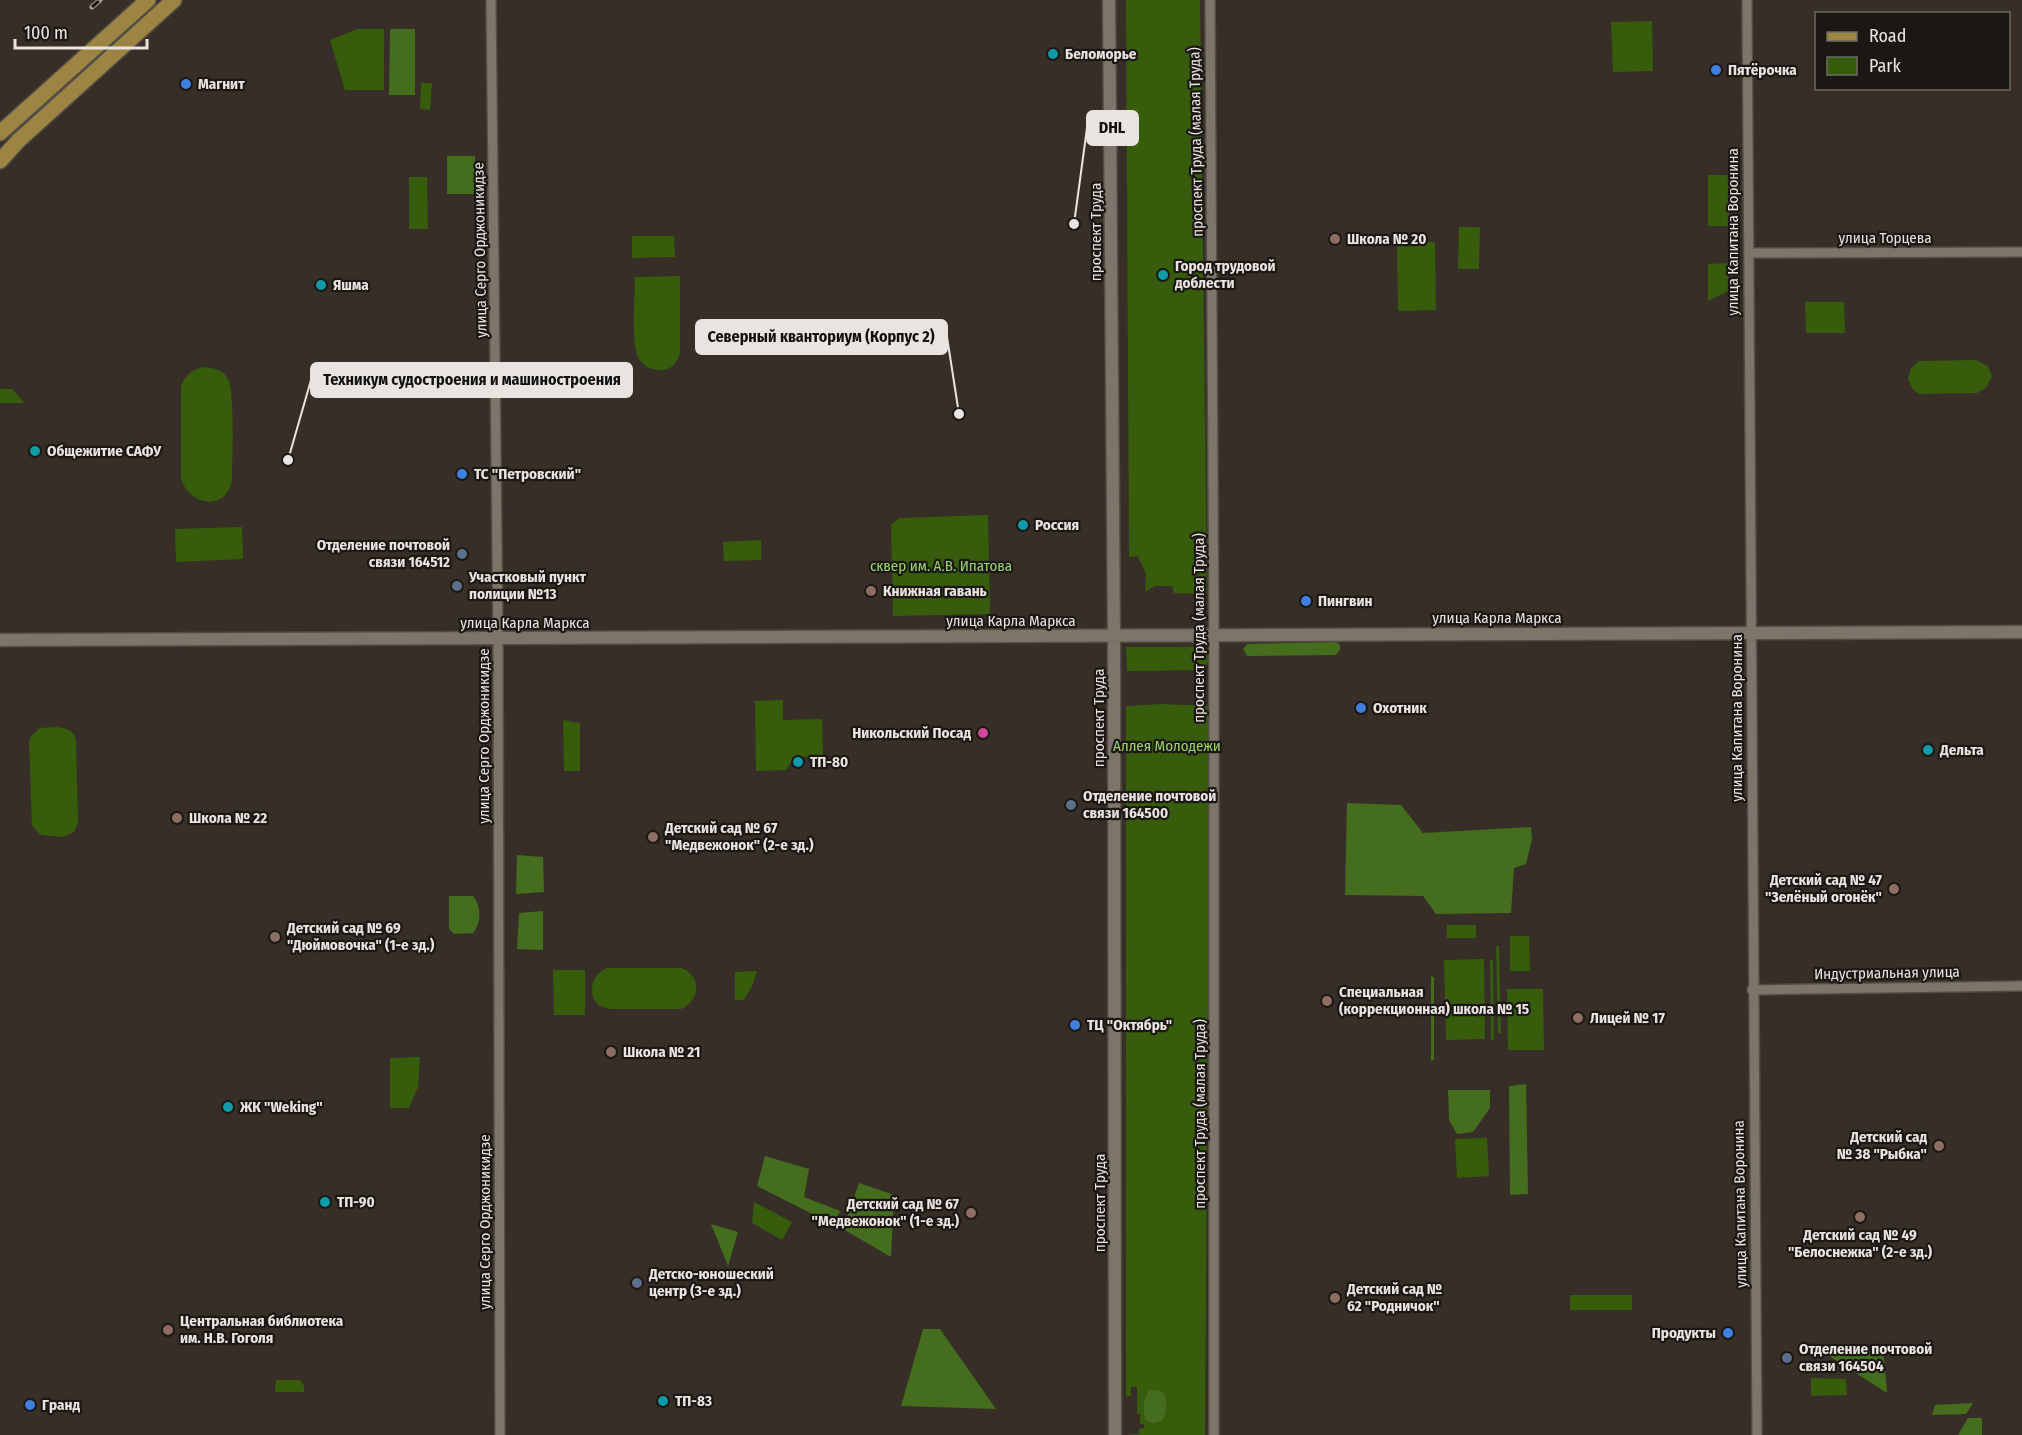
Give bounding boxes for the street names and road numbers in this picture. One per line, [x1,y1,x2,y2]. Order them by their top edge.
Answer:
street label: проспект Труда (малая Труда) [1185,47,1207,237]
street label: улица Капитана Воронина [1724,148,1742,316]
street label: улица Серго Орджоникидзе [469,162,491,338]
street label: проспект Труда [1087,183,1105,281]
street label: улица Торцева [1838,229,1932,247]
street label: проспект Труда (малая Труда) [1190,533,1208,723]
street label: улица Карла Маркса [1432,609,1562,627]
street label: улица Карла Маркса [946,612,1076,630]
street label: улица Карла Маркса [460,614,590,632]
street label: улица Капитана Воронина [1728,634,1746,802]
street label: улица Серго Орджоникидзе [475,648,493,824]
street label: проспект Труда [1090,669,1108,767]
street label: Индустриальная улица [1814,963,1960,983]
street label: проспект Труда (малая Труда) [1191,1019,1209,1209]
street label: улица Капитана Воронина [1730,1120,1750,1288]
street label: улица Серго Орджоникидзе [476,1134,494,1310]
street label: проспект Труда [1091,1154,1109,1252]

